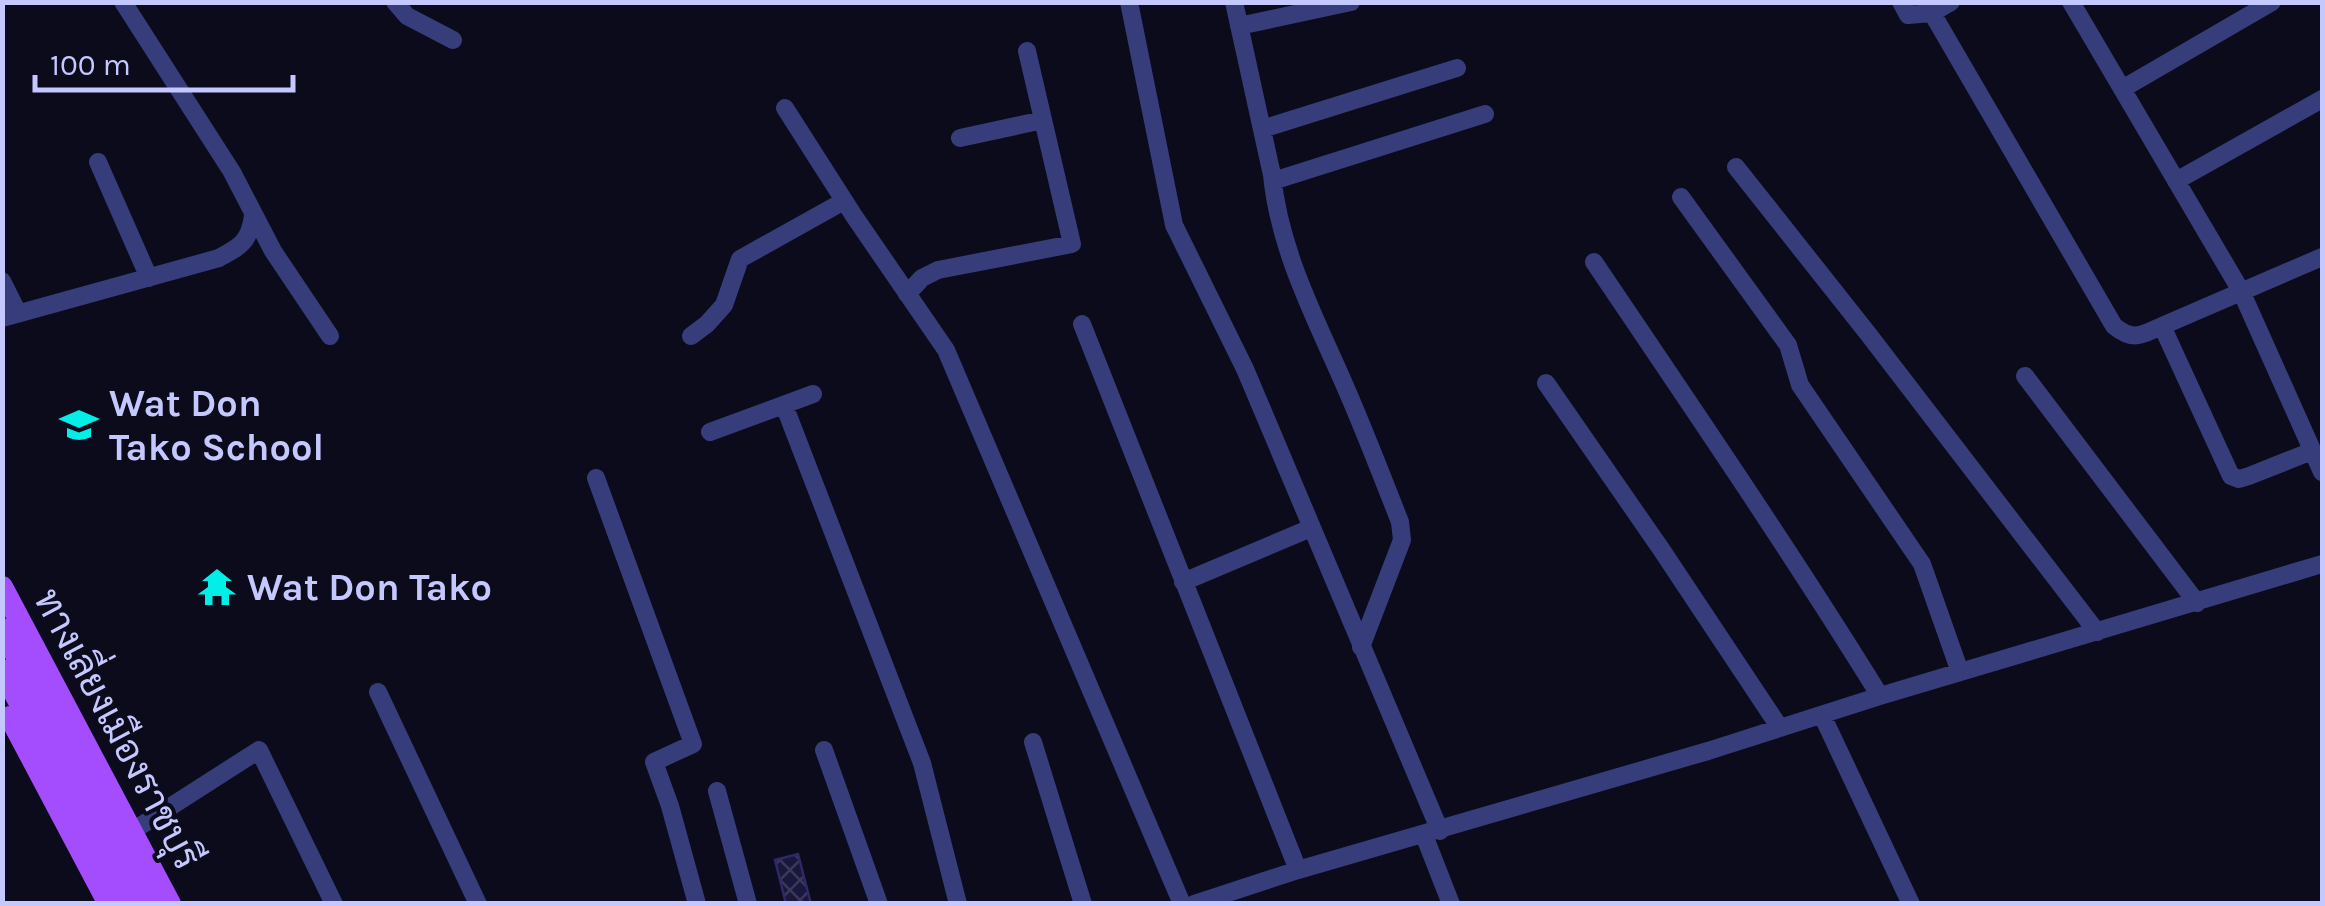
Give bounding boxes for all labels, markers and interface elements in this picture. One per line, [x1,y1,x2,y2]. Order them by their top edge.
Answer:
scale bar [35,30,292,92]
text: 100 m [50,47,131,83]
place label: Wat Don Tako School [109,381,324,470]
school or university icon: Wat Don Tako School [58,404,100,446]
place label: Wat Don Tako [247,565,492,610]
temple icon: Wat Don Tako [196,566,238,608]
street label: ทางเลี่ยงเมืองราชบุรี [22,575,221,878]

